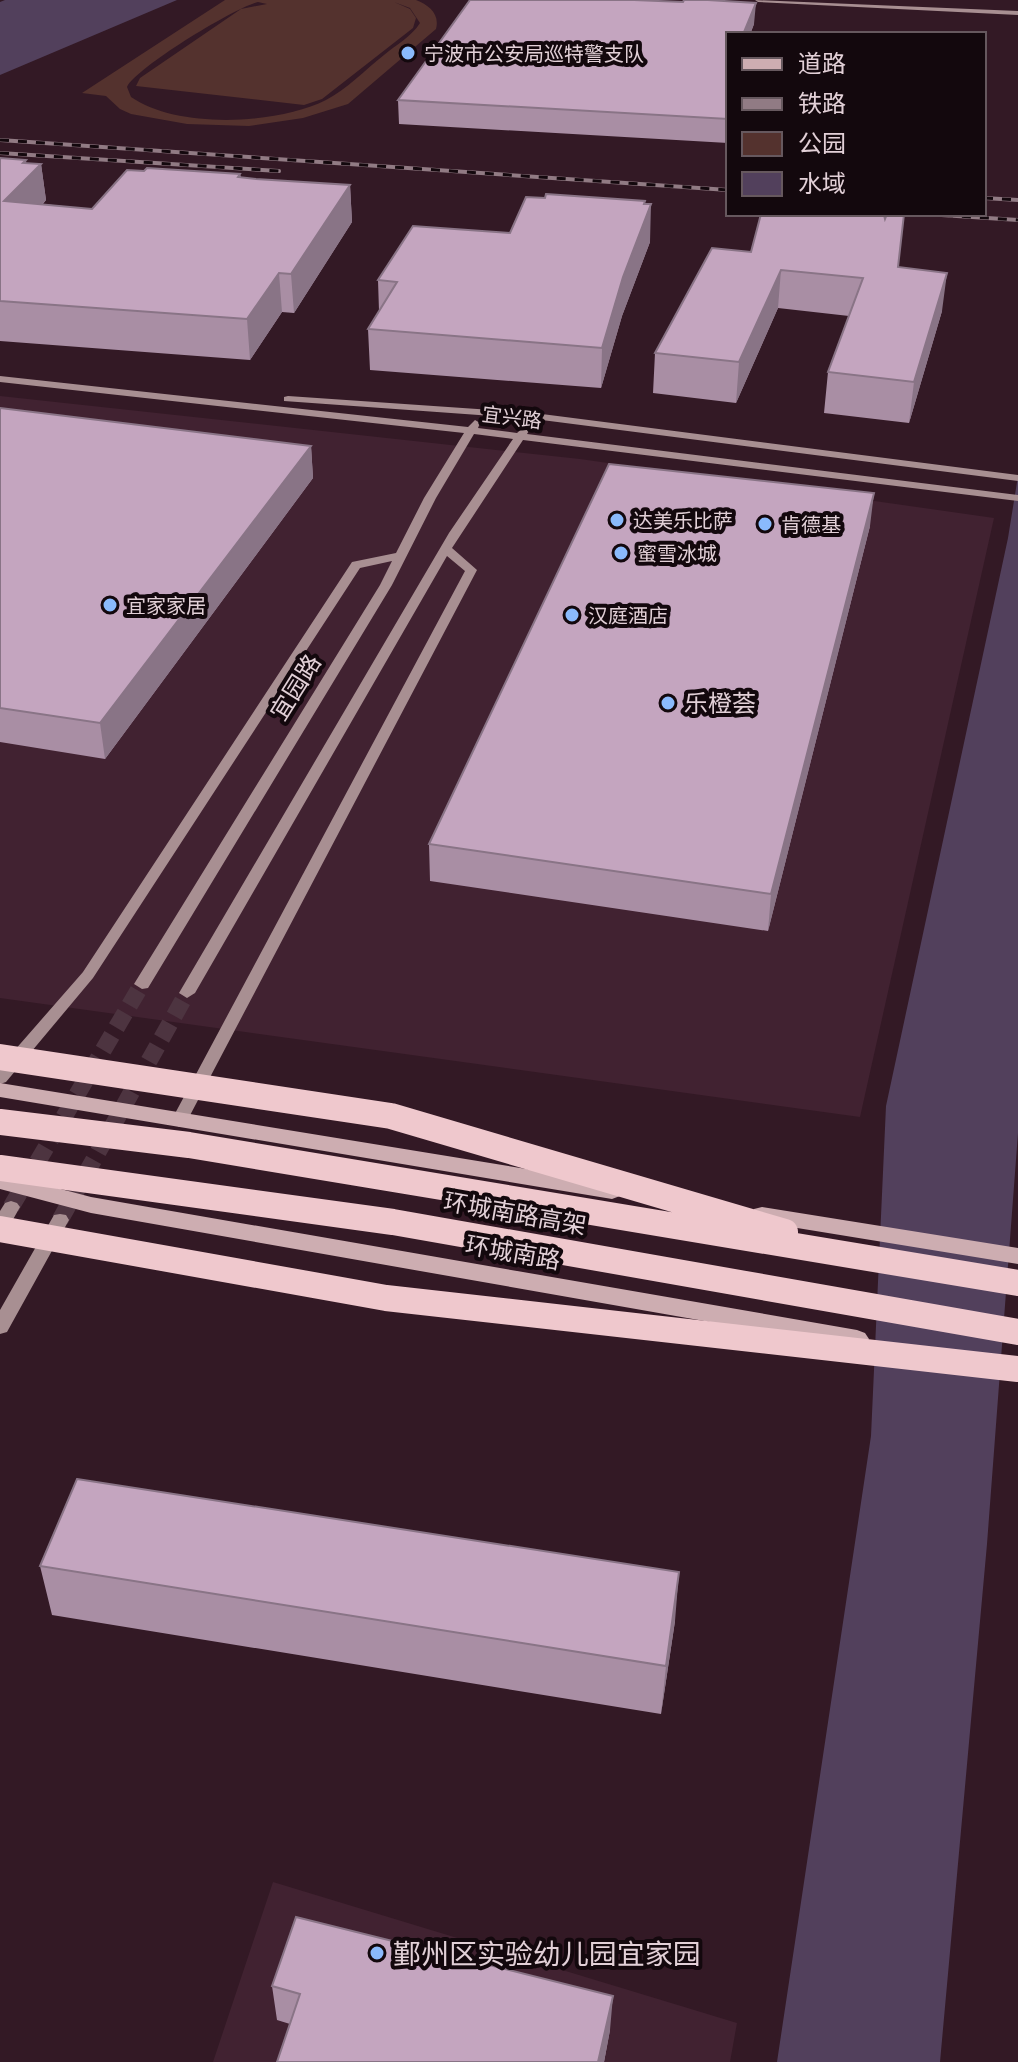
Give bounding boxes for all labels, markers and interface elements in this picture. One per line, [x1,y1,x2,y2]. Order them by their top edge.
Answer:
legend [726,32,986,216]
place label: 宁波市公安局巡特警支队 [424,38,644,69]
marker: 宁波市公安局巡特警支队 [399,44,417,62]
text: 道路 [798,45,846,81]
text: 铁路 [798,85,846,121]
text: 公园 [798,125,846,161]
text: 水域 [798,165,846,201]
street label: 宜兴路 [480,398,544,436]
place label: 达美乐比萨 [633,505,733,536]
place label: 肯德基 [781,509,841,540]
marker: 达美乐比萨 [608,511,626,529]
marker: 肯德基 [756,515,774,533]
place label: 蜜雪冰城 [637,538,717,569]
marker: 蜜雪冰城 [612,544,630,562]
place label: 宜家家居 [126,590,206,621]
marker: 宜家家居 [101,596,119,614]
place label: 汉庭酒店 [588,600,668,631]
marker: 汉庭酒店 [563,606,581,624]
street label: 宜园路 [261,647,329,727]
place label: 乐橙荟 [684,685,756,721]
marker: 乐橙荟 [659,694,677,712]
street label: 环城南路高架 [441,1183,589,1243]
street label: 环城南路 [463,1226,563,1278]
place label: 鄞州区实验幼儿园宜家园 [393,1932,701,1975]
marker: 鄞州区实验幼儿园宜家园 [368,1944,386,1962]

